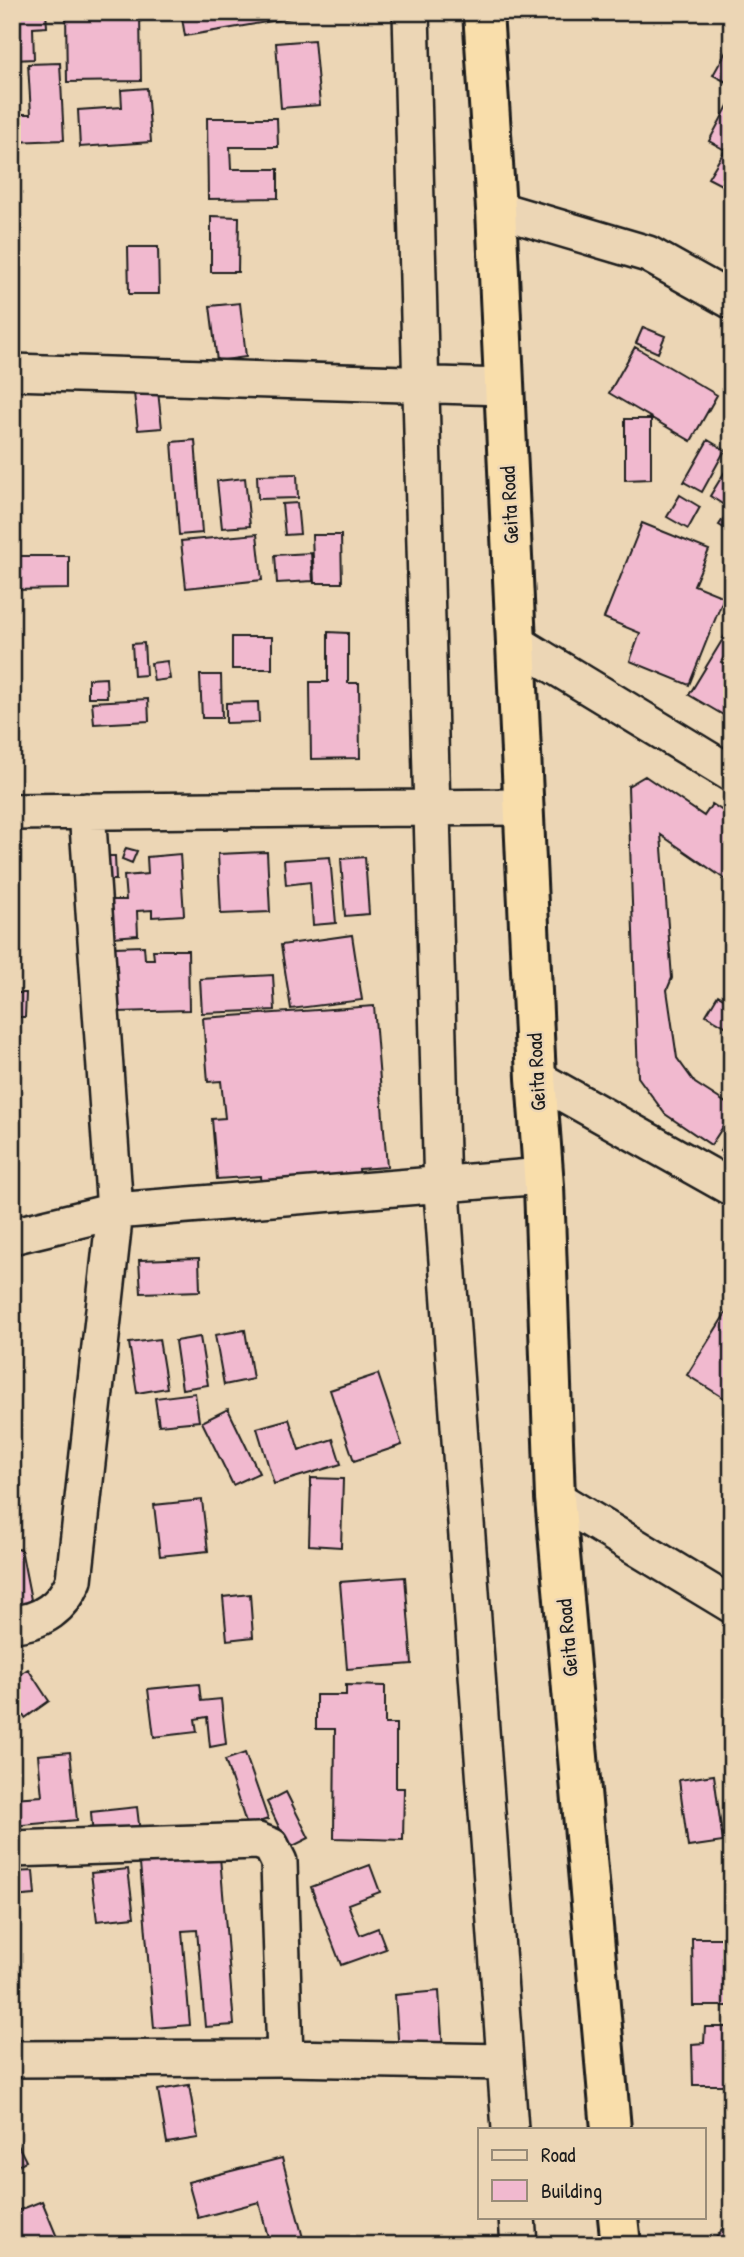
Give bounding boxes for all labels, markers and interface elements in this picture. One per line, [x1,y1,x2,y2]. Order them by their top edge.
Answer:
street label: Geita Road [492,465,526,545]
street label: Geita Road [519,1032,553,1112]
street label: Geita Road [549,1598,585,1678]
legend [478,2128,706,2218]
text: Road [541,2140,575,2169]
text: Building [541,2176,602,2205]

